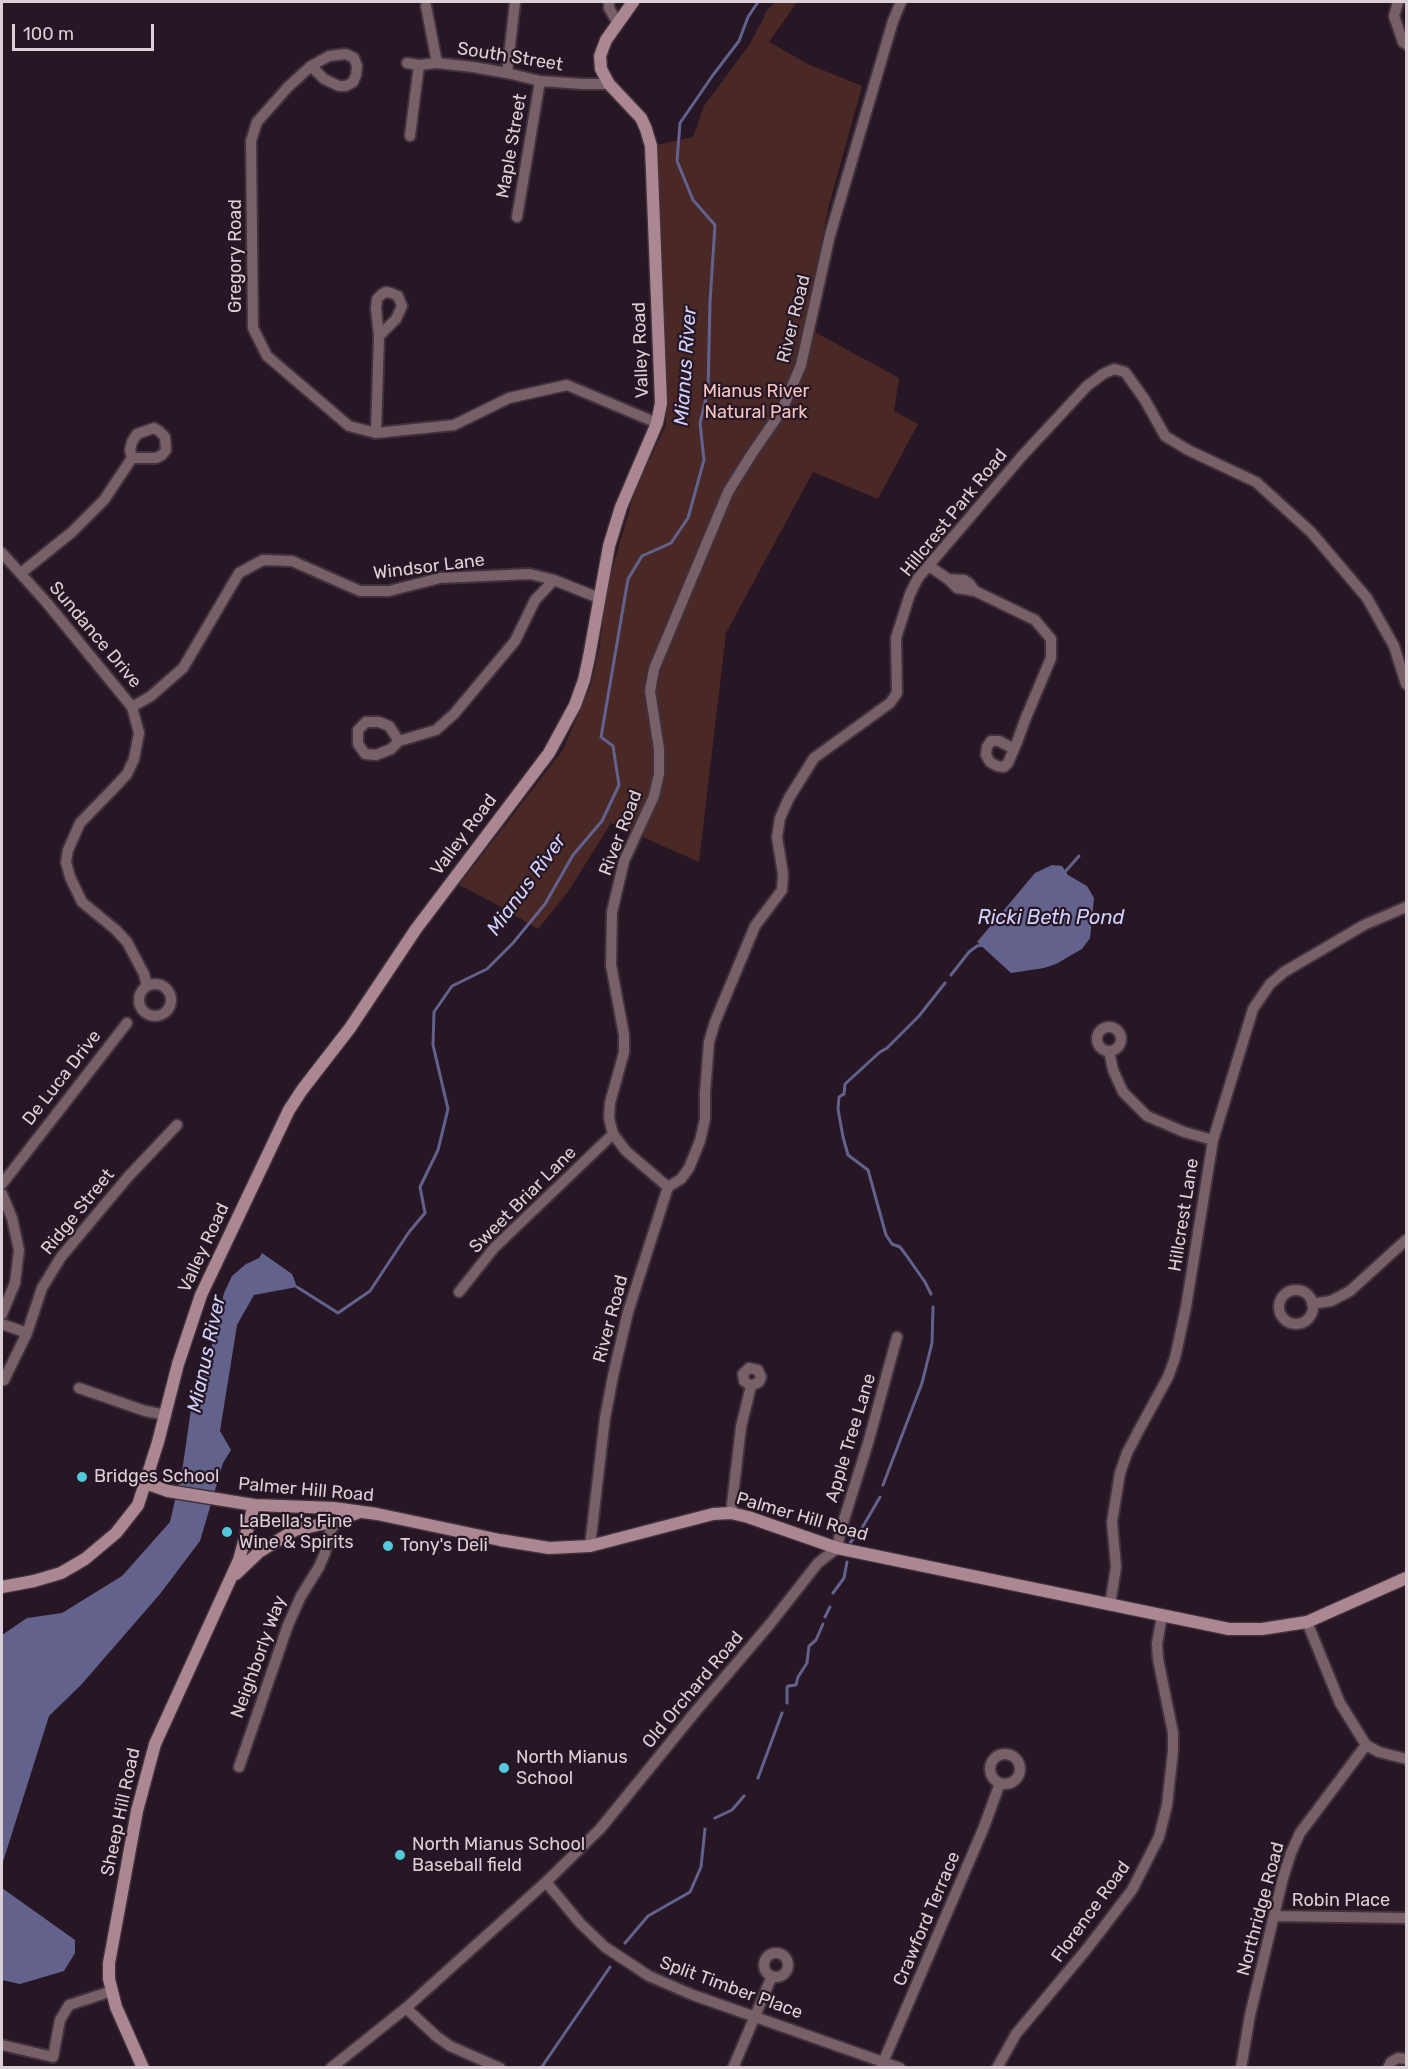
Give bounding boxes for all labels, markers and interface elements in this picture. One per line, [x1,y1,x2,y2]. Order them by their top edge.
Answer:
scale bar [15,12,158,50]
text: 100 m [23,23,74,45]
street label: South Street [456,38,564,76]
street label: Maple Street [492,92,532,200]
street label: Gregory Road [225,199,247,313]
street label: River Road [773,273,815,365]
street label: Valley Road [629,302,653,398]
water label: Mianus River [670,306,702,426]
park label: Mianus River Natural Park [703,381,809,424]
street label: Hillcrest Park Road [896,445,1012,581]
street label: Windsor Lane [372,549,486,585]
street label: Sundance Drive [44,577,146,693]
street label: River Road [595,787,647,879]
street label: Valley Road [426,790,502,880]
water label: Mianus River [482,830,572,940]
water label: Ricki Beth Pond [978,906,1124,930]
street label: De Luca Drive [18,1026,106,1130]
street label: Sweet Briar Lane [465,1142,581,1258]
street label: Hillcrest Lane [1164,1157,1204,1273]
street label: Ridge Street [37,1165,119,1259]
street label: Valley Road [174,1200,234,1296]
street label: River Road [589,1273,633,1365]
water label: Mianus River [183,1293,231,1415]
street label: Apple Tree Lane [821,1371,881,1505]
place label: Bridges School [94,1466,219,1488]
marker: Bridges School [75,1470,89,1484]
street label: Palmer Hill Road [237,1473,375,1507]
street label: Palmer Hill Road [734,1488,870,1546]
place label: LaBella's Fine Wine & Spirits [239,1511,354,1553]
marker: LaBella's Fine Wine & Spirits [220,1525,234,1539]
place label: Tony's Deli [400,1535,488,1557]
marker: Tony's Deli [381,1539,395,1553]
street label: Neighborly Way [227,1593,291,1721]
street label: Old Orchard Road [638,1627,748,1753]
street label: Sheep Hill Road [97,1746,145,1878]
place label: North Mianus School [516,1747,628,1790]
marker: North Mianus School [497,1761,511,1775]
place label: North Mianus School Baseball field [412,1834,585,1876]
street label: Northridge Road [1233,1840,1289,1978]
marker: North Mianus School Baseball field [393,1848,407,1862]
street label: Crawford Terrace [889,1848,965,1990]
street label: Florence Road [1047,1857,1135,1967]
street label: Robin Place [1292,1890,1390,1912]
street label: Split Timber Place [656,1952,806,2024]

